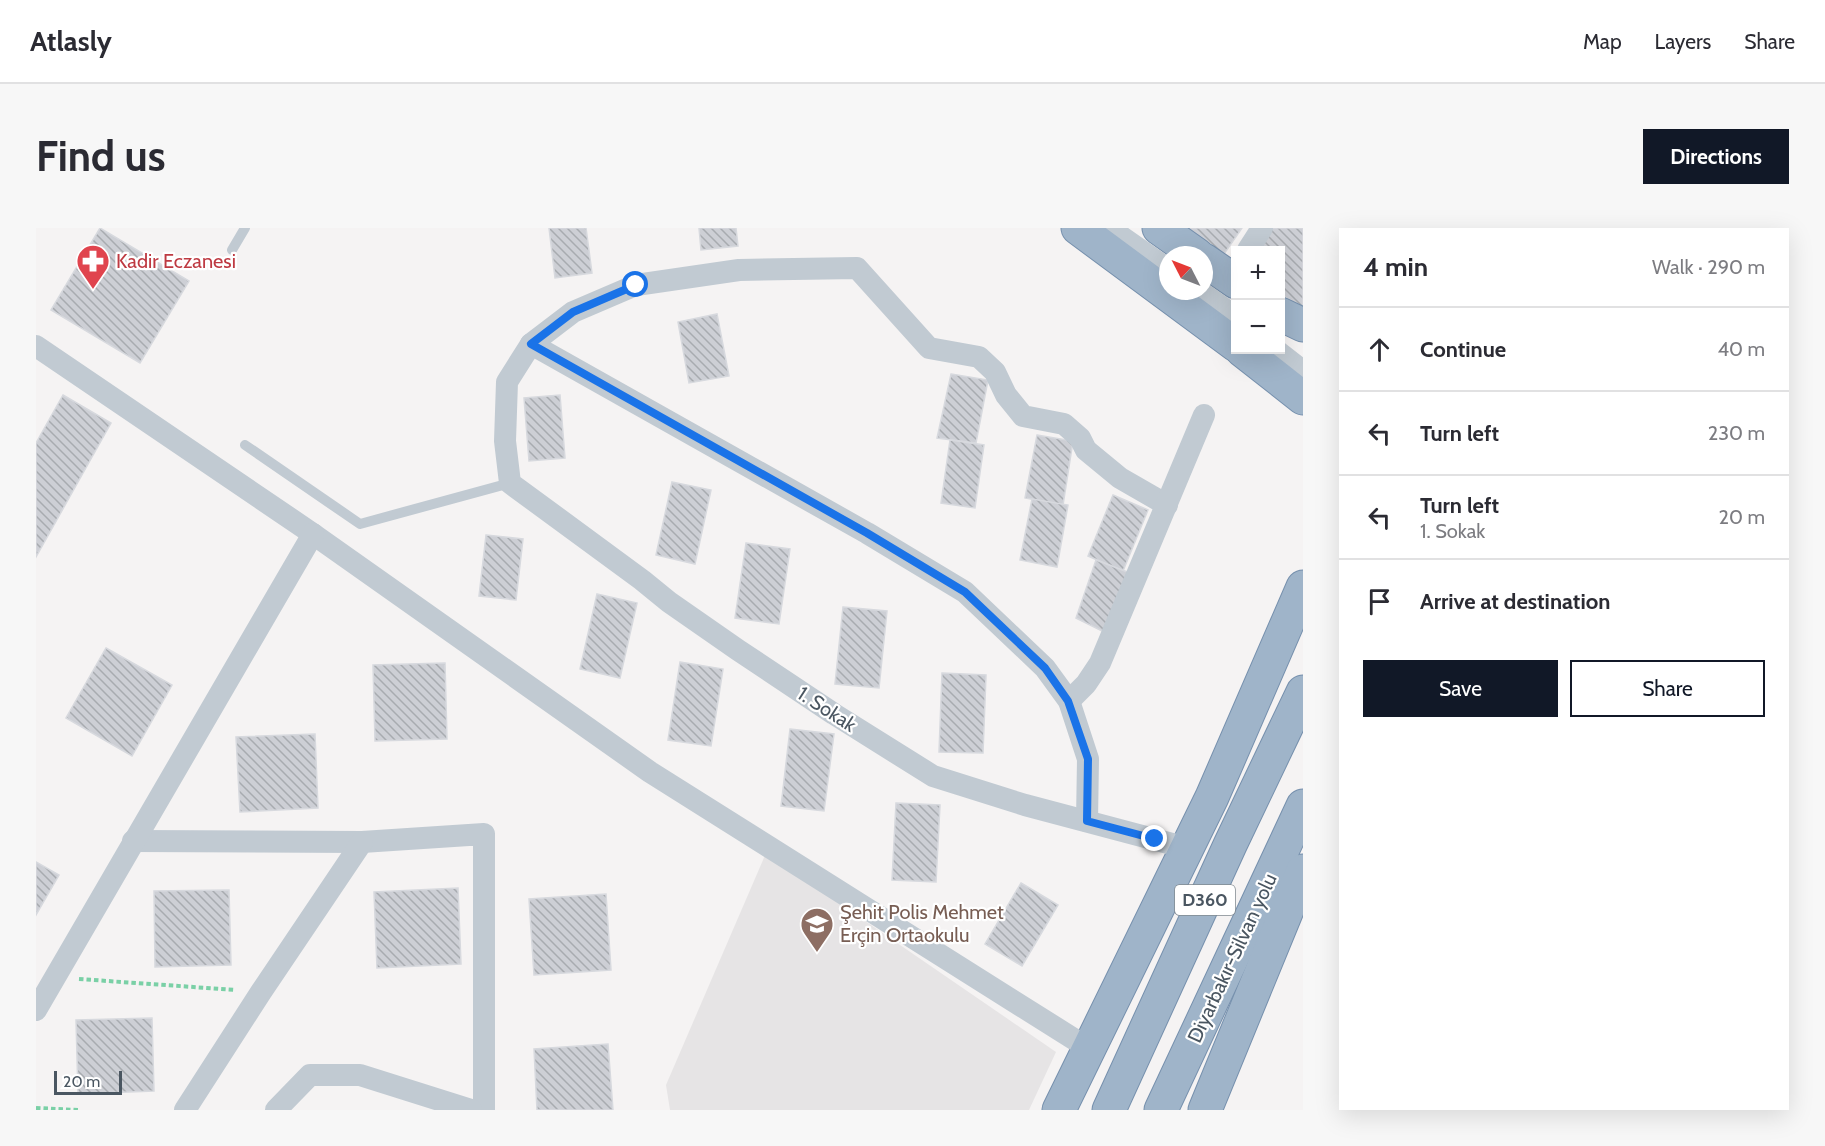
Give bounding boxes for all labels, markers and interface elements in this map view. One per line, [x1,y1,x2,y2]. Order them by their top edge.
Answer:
text: Atlasly [30,24,112,58]
text: Map [1583,29,1622,54]
text: Layers [1655,29,1711,54]
text: Share [1744,29,1795,54]
button: Directions [1643,129,1789,184]
text: Find us [36,130,165,182]
pharmacy icon: Kadir Eczanesi [75,243,111,290]
north arrow [1159,246,1213,300]
map controls [1231,246,1285,354]
button: + [1231,246,1285,300]
place label: Kadir Eczanesi [116,249,236,273]
text: 4 min [1363,251,1428,283]
text: Walk · 290 m [1652,255,1765,279]
route start [622,271,648,297]
button: − [1231,300,1285,354]
icon: ahead [1363,333,1396,366]
text: Continue [1420,336,1506,363]
text: 40 m [1717,337,1765,361]
icon: left [1363,417,1396,450]
text: Turn left [1420,420,1499,447]
text: 230 m [1708,421,1765,445]
text: Turn left [1420,492,1499,519]
icon: left [1363,501,1396,534]
text: 20 m [1719,505,1765,529]
text: 1. Sokak [1420,519,1485,543]
icon: arrive [1363,585,1396,618]
text: Arrive at destination [1420,588,1610,615]
button: Save [1363,660,1558,717]
button: Share [1570,660,1765,717]
street label: 1. Sokak [793,681,861,737]
route end [1141,825,1167,851]
street label: Diyarbakır-Silvan yolu [1182,870,1282,1046]
road number: D360 [1175,885,1235,915]
place label: Şehit Polis Mehmet Erçin Ortaokulu [840,900,1004,947]
school or university icon: Şehit Polis Mehmet Erçin Ortaokulu [799,906,835,953]
scale bar [54,1068,122,1096]
text: 20 m [63,1072,100,1091]

